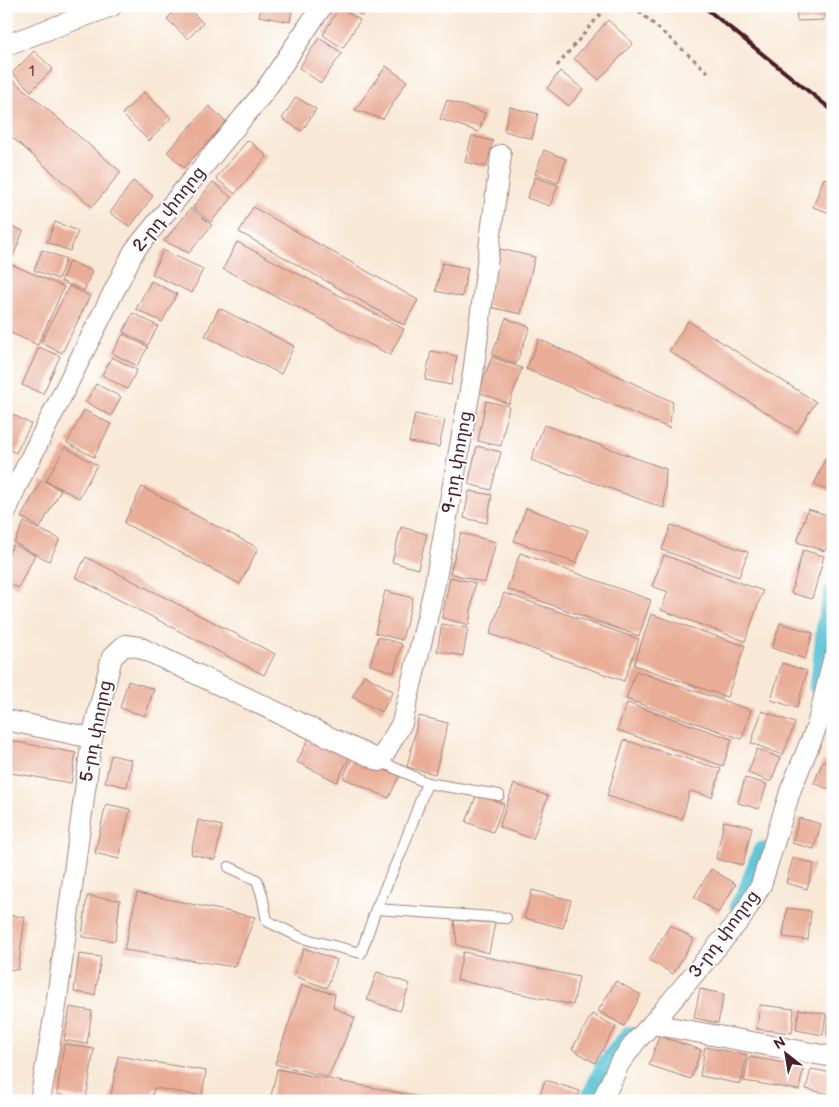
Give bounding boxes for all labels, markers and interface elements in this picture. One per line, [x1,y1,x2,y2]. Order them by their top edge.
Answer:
house number: 1 [29,62,35,81]
street label: 2-րդ փողոց [128,162,210,256]
street label: 9-րդ փողոց [438,409,476,515]
street label: 5-րդ փողոց [76,678,116,784]
street label: 3-րդ փողոց [684,886,764,982]
north arrow [762,1030,812,1080]
text: N [771,1033,788,1053]

